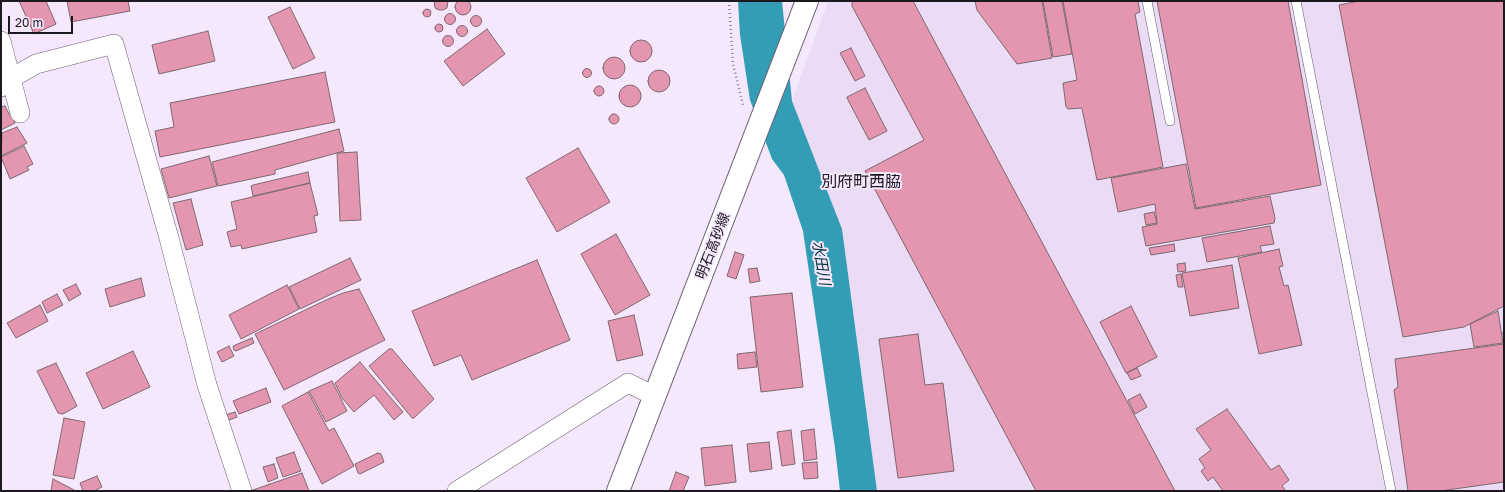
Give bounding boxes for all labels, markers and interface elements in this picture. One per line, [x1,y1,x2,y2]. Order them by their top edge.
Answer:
scale bar [10,8,75,34]
text: 20 m [15,15,43,30]
district label: 別府町西脇 [821,172,901,192]
street label: 明石高砂線 [693,210,733,282]
water label: 水田川 [808,239,834,287]

